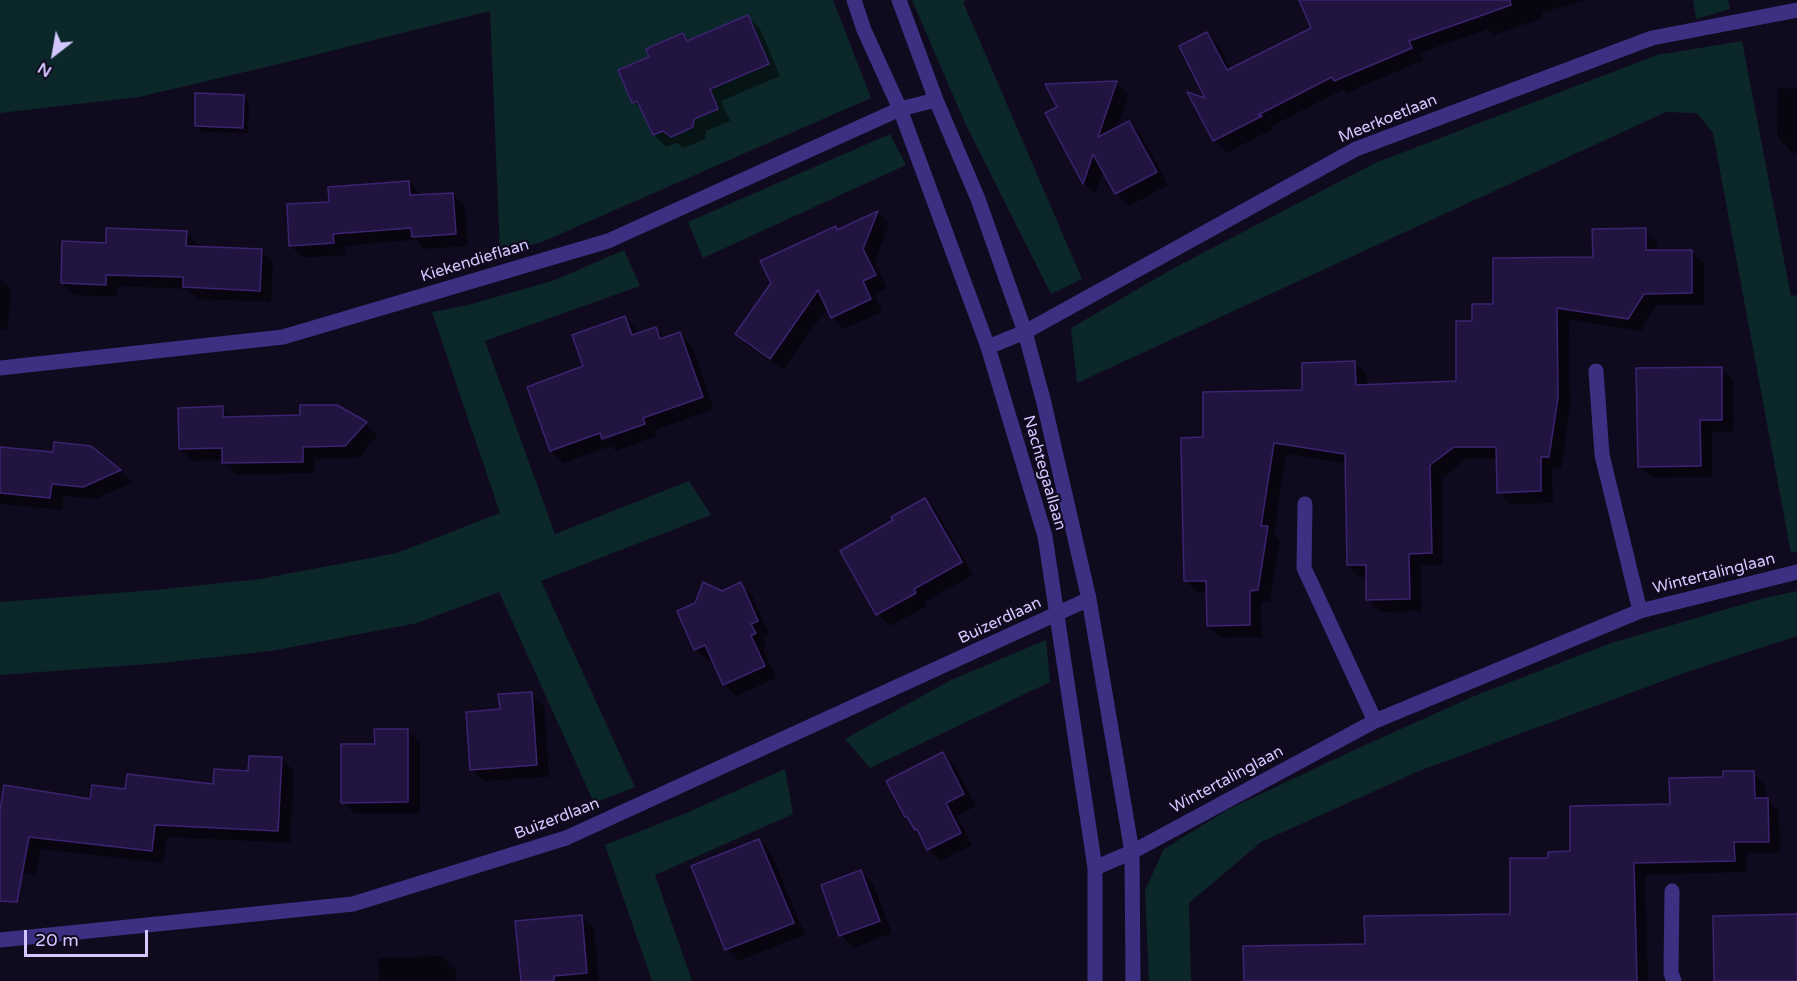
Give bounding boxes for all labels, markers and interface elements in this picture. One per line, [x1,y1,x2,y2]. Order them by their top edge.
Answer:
north arrow [24,24,84,84]
text: N [34,58,55,81]
street label: Meerkoetlaan [1336,90,1440,148]
street label: Kiekendieflaan [419,235,531,287]
street label: Nachtegaallaan [1018,413,1070,533]
street label: Wintertalinglaan [1651,550,1777,598]
street label: Buizerdlaan [955,593,1045,649]
street label: Wintertalinglaan [1167,742,1287,818]
street label: Buizerdlaan [512,794,602,844]
scale bar [27,918,152,956]
text: 20 m [35,929,79,951]

